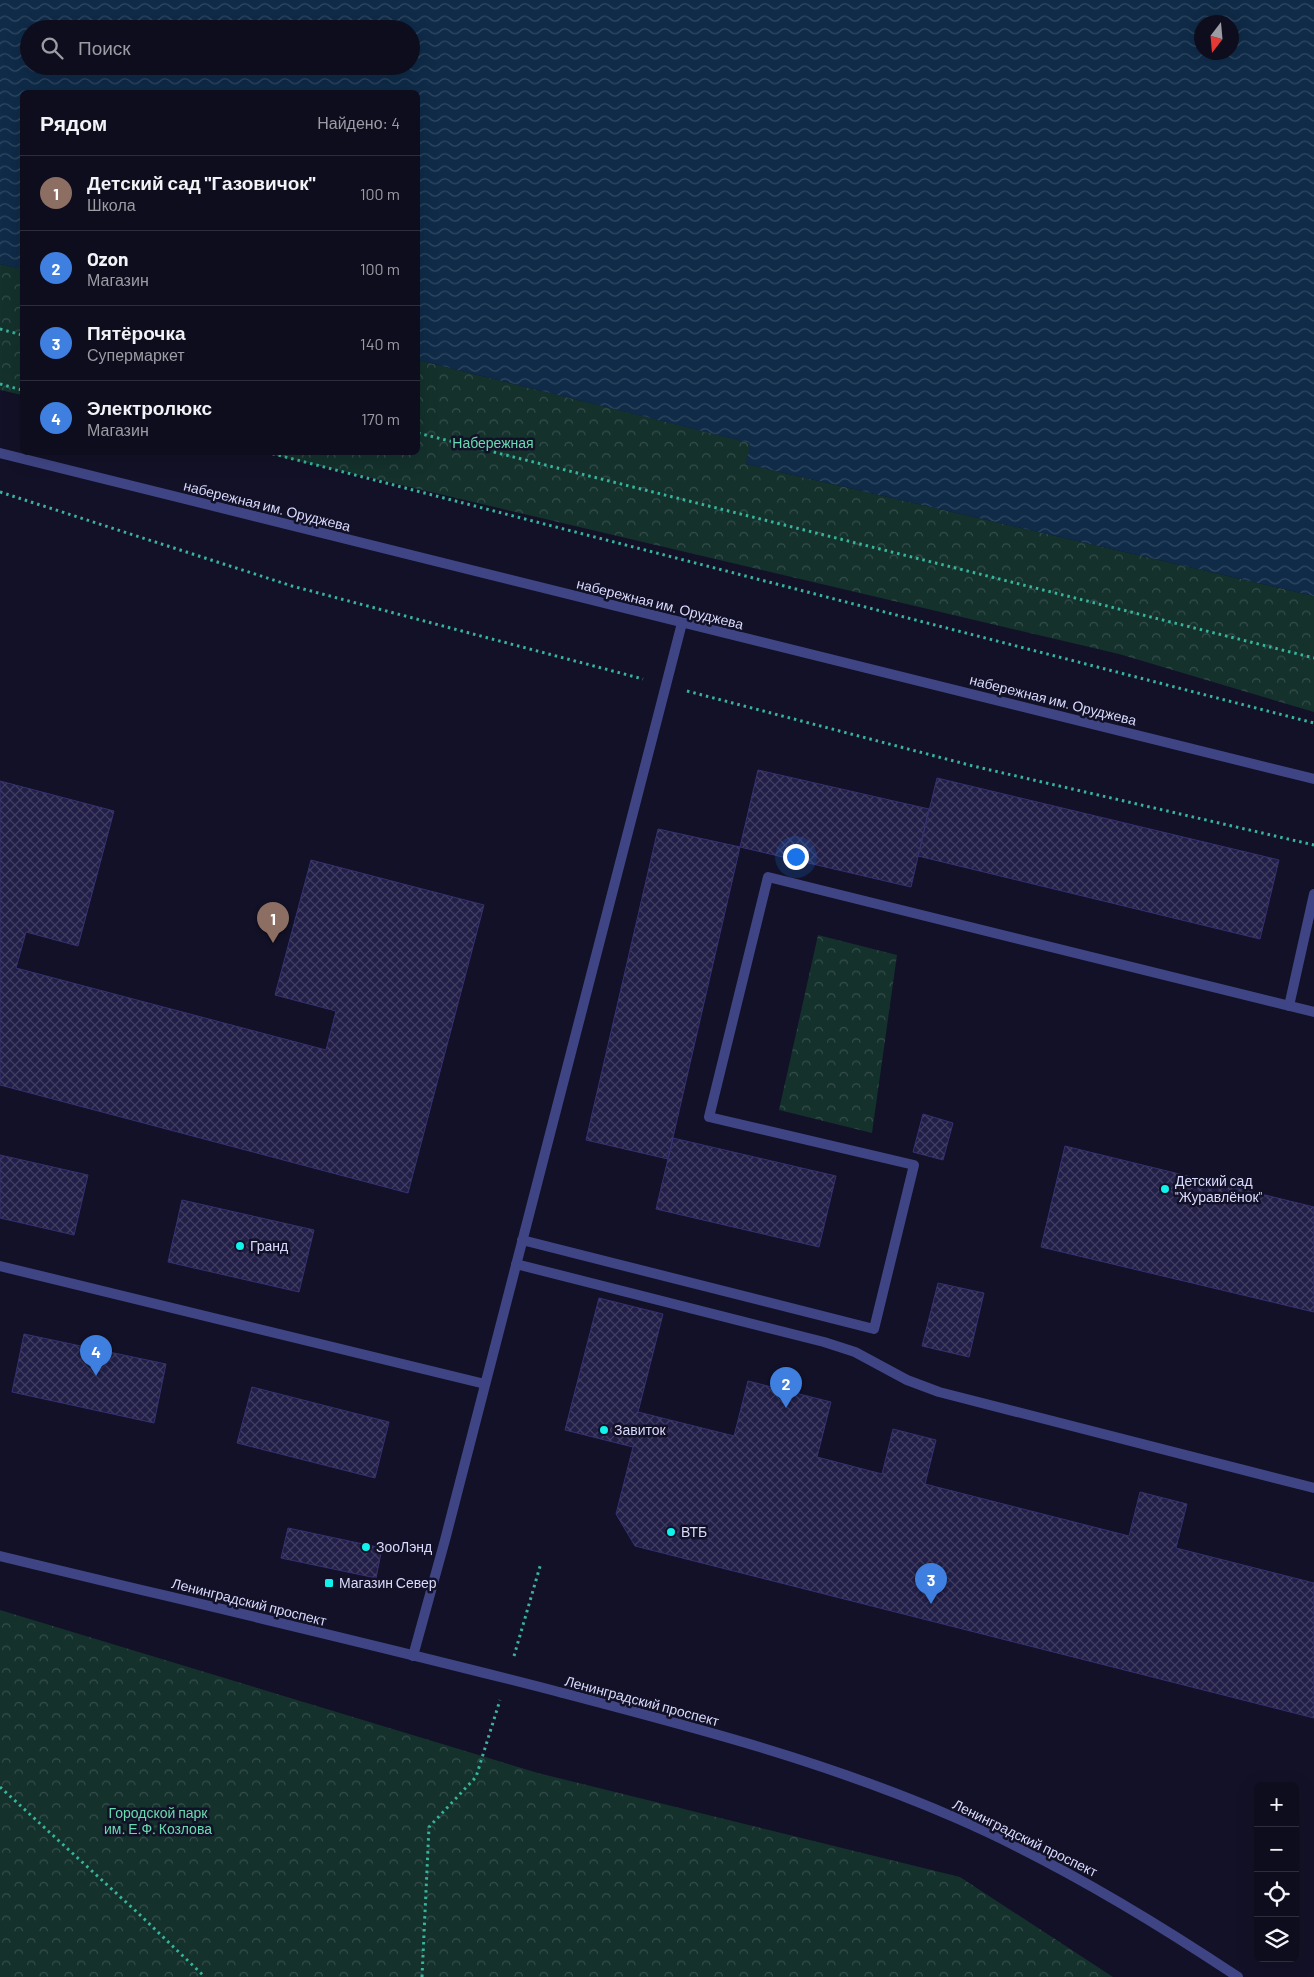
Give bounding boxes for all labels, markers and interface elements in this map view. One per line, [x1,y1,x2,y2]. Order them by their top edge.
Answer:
north arrow [1194,15,1239,60]
search box [20,20,420,75]
icon: search [38,34,66,62]
text: Поиск [78,36,131,59]
text: Рядом [40,110,107,135]
text: Найдено: 4 [317,113,400,132]
text: Детский сад "Газовичок" [87,171,316,194]
text: 1 [53,184,59,203]
text: 100 m [360,184,400,203]
text: Школа [87,195,136,214]
text: Ozon [87,247,129,270]
text: 2 [52,259,60,278]
text: 100 m [360,259,400,278]
text: Магазин [87,270,149,289]
text: Пятёрочка [87,321,185,344]
text: 3 [52,334,60,353]
text: 140 m [360,334,400,353]
text: Супермаркет [87,345,185,364]
text: Электролюкс [87,396,212,419]
text: 4 [51,409,61,428]
text: 170 m [361,409,400,428]
text: Магазин [87,420,149,439]
park label: Набережная [452,434,534,451]
street label: набережная им. Оруджева [182,477,353,535]
street label: набережная им. Оруджева [575,575,746,633]
street label: набережная им. Оруджева [968,671,1139,729]
your location [783,844,809,870]
pin: 1 [257,902,289,943]
place label: Детский сад "Журавлёнок" [1175,1172,1263,1205]
marker: Детский сад "Журавлёнок" [1159,1183,1171,1195]
place label: Гранд [250,1237,288,1254]
marker: Гранд [234,1240,246,1252]
pin: 4 [80,1335,112,1376]
pin: 2 [770,1367,802,1408]
place label: Завиток [614,1421,667,1438]
marker: Завиток [598,1424,610,1436]
place label: ВТБ [681,1523,707,1540]
marker: ВТБ [665,1526,677,1538]
place label: ЗооЛэнд [376,1538,432,1555]
marker: ЗооЛэнд [360,1541,372,1553]
pin: 3 [915,1563,947,1604]
street label: Ленинградский проспект [170,1574,329,1629]
place label: Магазин Север [339,1574,437,1591]
marker: Магазин Север [323,1577,335,1589]
street label: Ленинградский проспект [563,1672,722,1729]
map controls [1254,1782,1299,1962]
button: + [1254,1782,1299,1827]
street label: Ленинградский проспект [950,1795,1101,1880]
park label: Городской парк им. Е.Ф. Козлова [104,1804,212,1837]
button: − [1254,1827,1299,1872]
button: locate [1254,1872,1299,1917]
button: layers [1254,1917,1299,1962]

